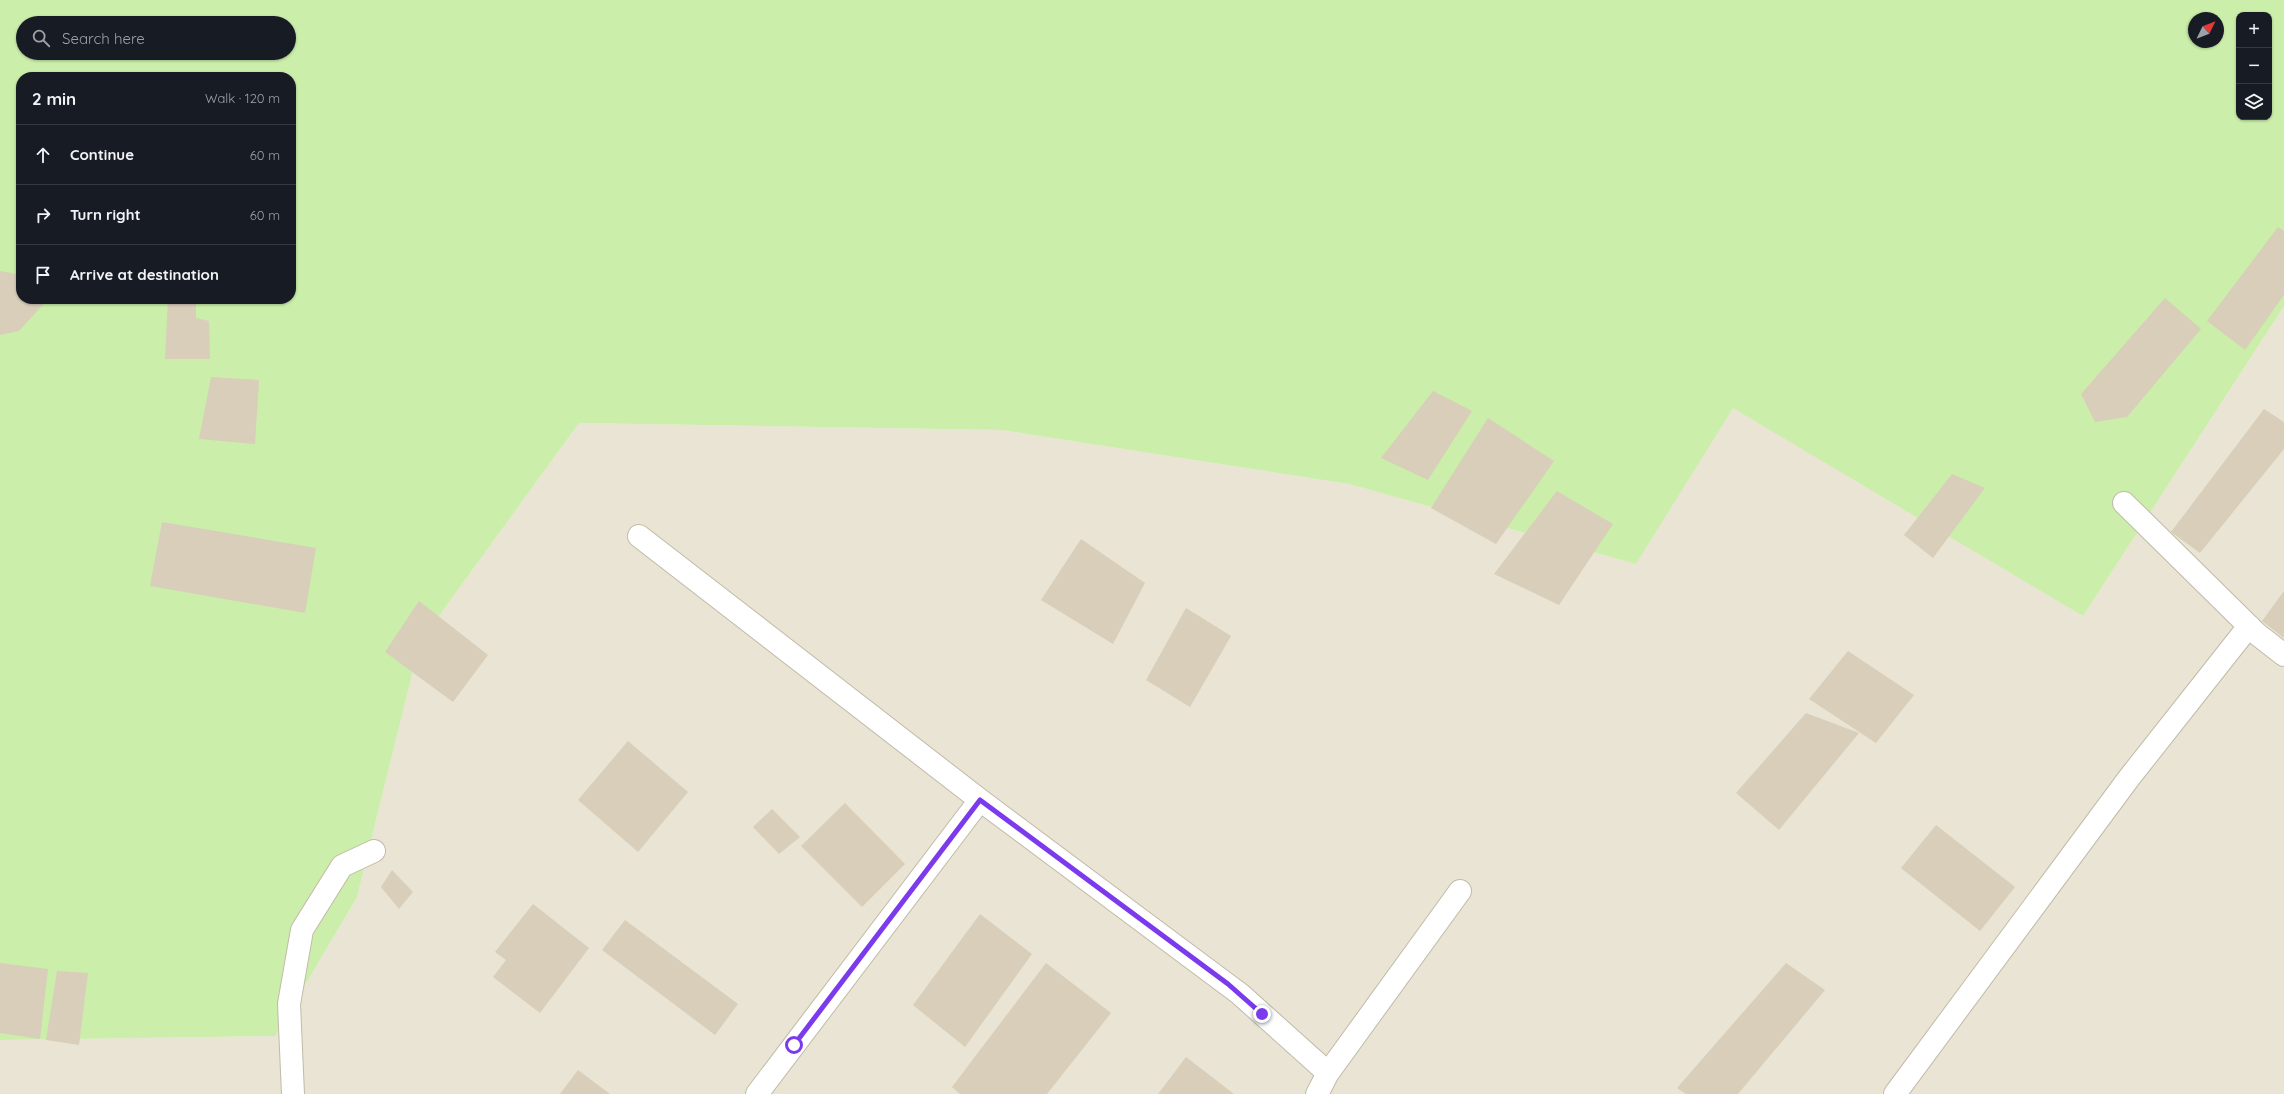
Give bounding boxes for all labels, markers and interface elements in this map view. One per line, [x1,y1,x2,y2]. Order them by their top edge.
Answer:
north arrow [2188,12,2224,48]
map controls [2236,12,2272,120]
button: + [2236,12,2272,48]
search box [16,16,296,60]
icon: search [30,27,52,49]
text: Search here [62,29,145,48]
button: − [2236,48,2272,84]
button: layers [2236,84,2272,120]
text: 2 min [32,88,76,109]
text: Walk · 120 m [205,90,280,106]
icon: ahead [32,144,54,166]
text: Continue [70,145,134,164]
text: 60 m [250,147,280,163]
icon: right [32,204,54,226]
text: Turn right [70,205,141,224]
text: 60 m [250,207,280,223]
icon: arrive [32,264,54,286]
text: Arrive at destination [70,265,219,284]
route end [1253,1005,1271,1023]
route start [785,1036,803,1054]

